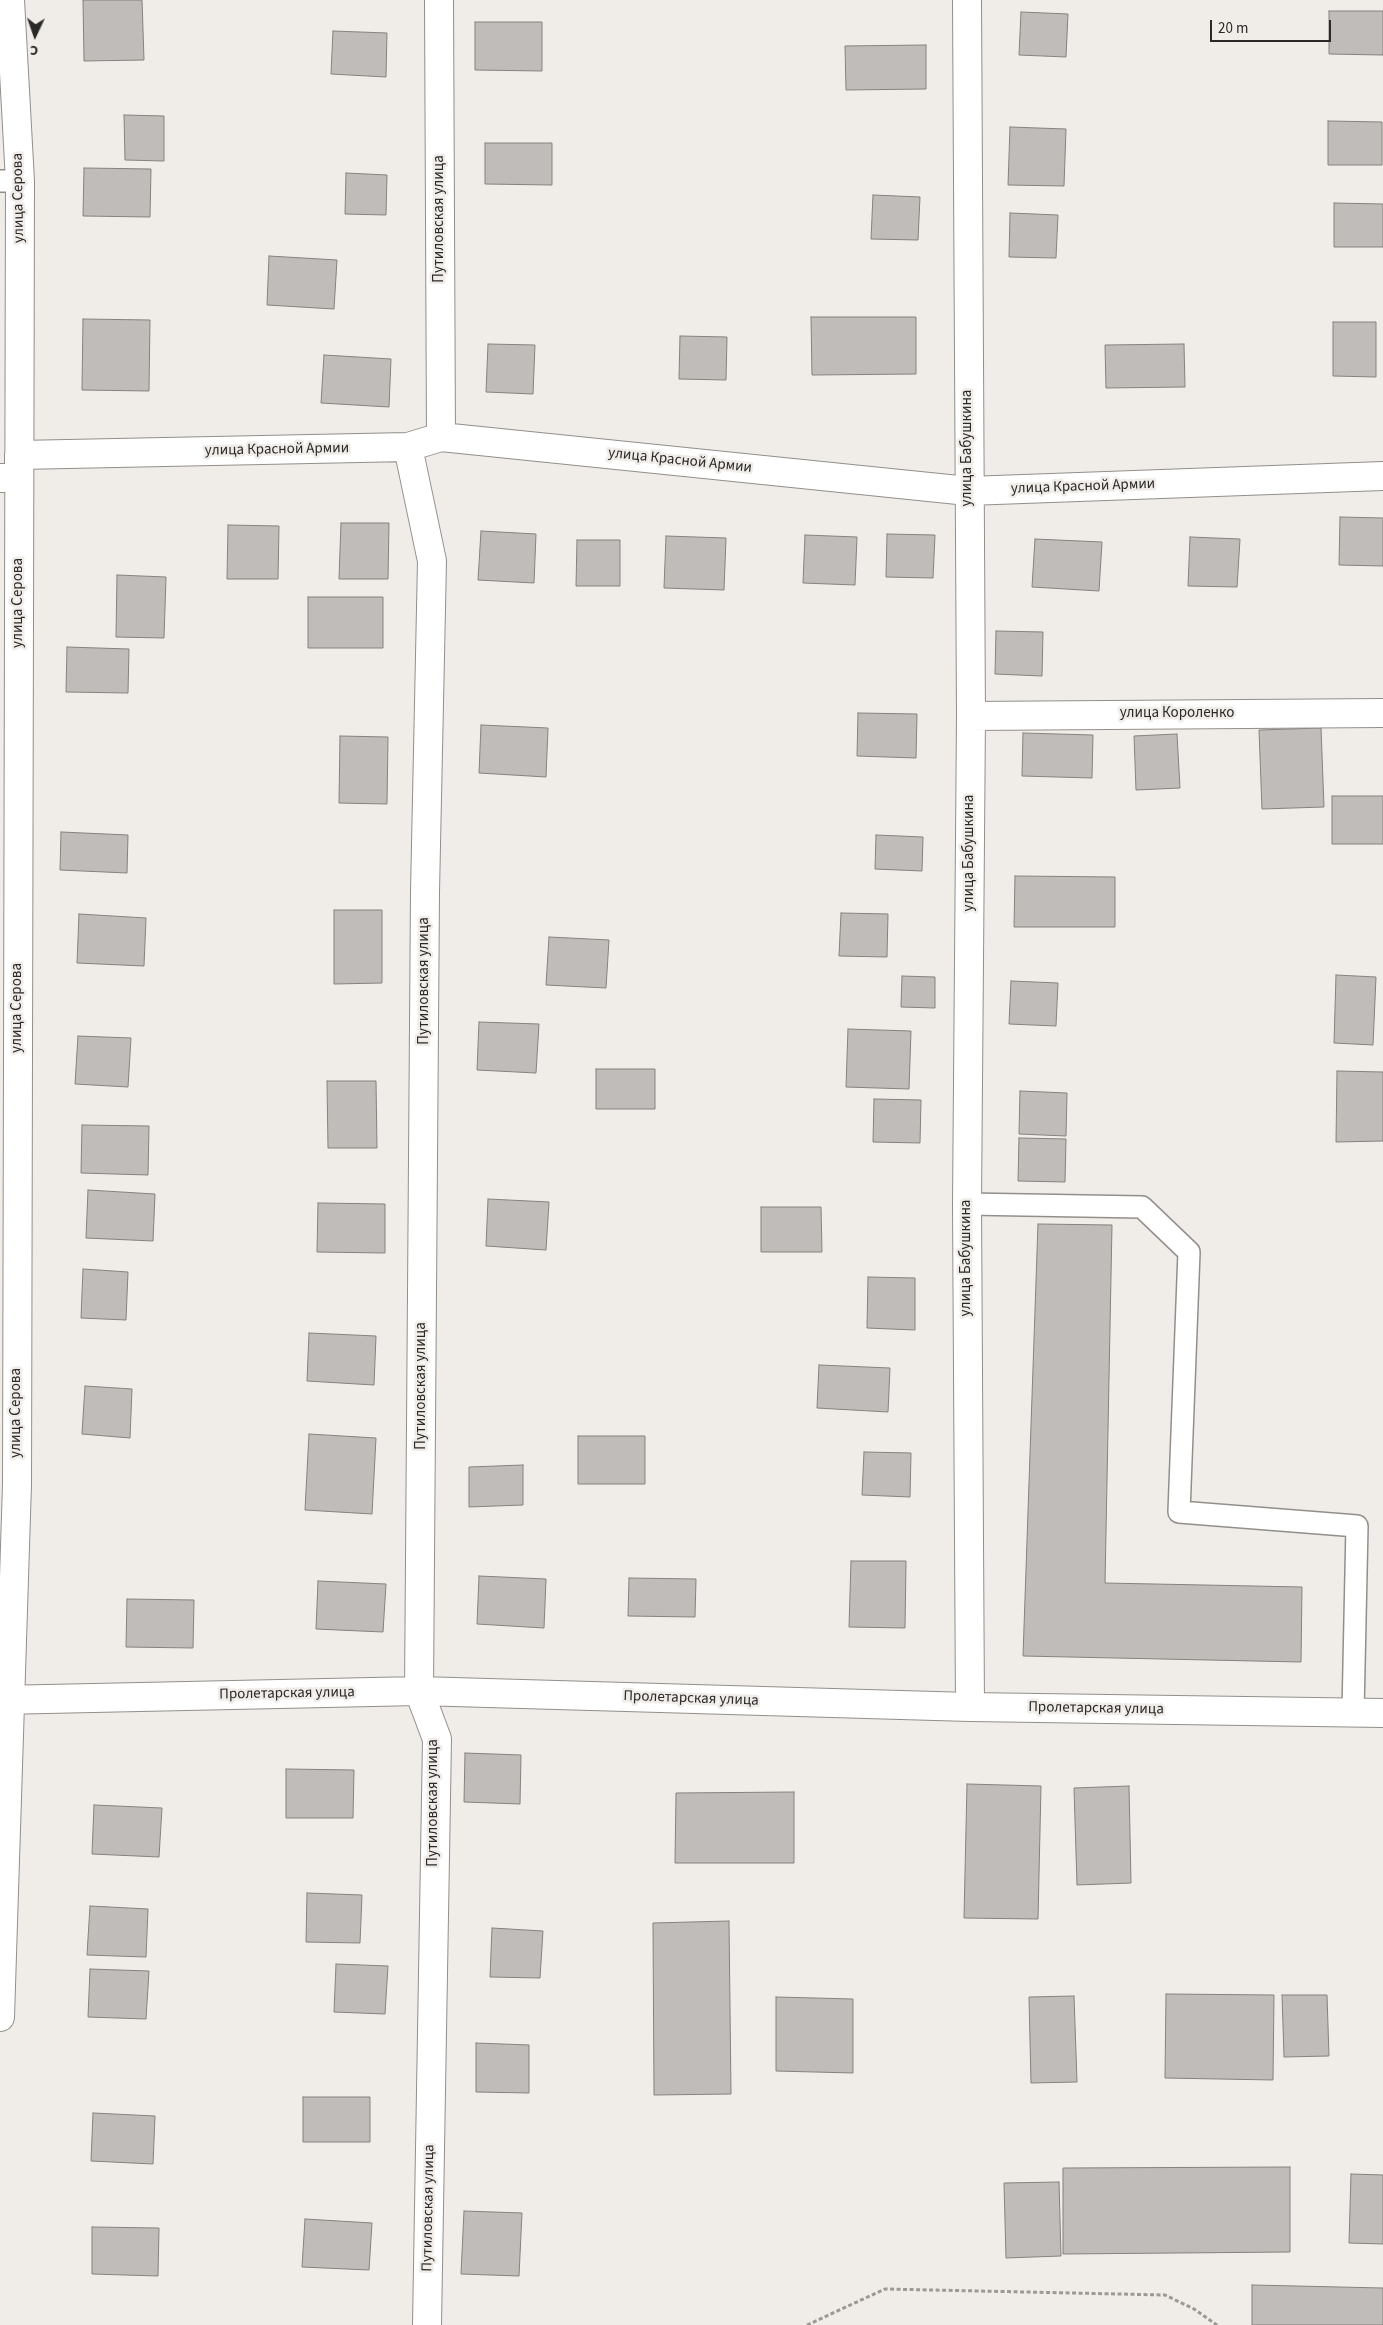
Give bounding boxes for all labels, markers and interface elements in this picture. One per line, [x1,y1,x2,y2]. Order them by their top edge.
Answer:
north arrow [10,10,60,60]
scale bar [1213,10,1334,42]
text: 20 m [1218,18,1248,39]
text: С [30,40,39,60]
street label: улица Серова [9,153,29,243]
street label: Путиловская улица [431,155,449,283]
street label: улица Бабушкина [959,390,977,506]
street label: улица Красной Армии [205,440,349,460]
street label: улица Красной Армии [607,444,753,478]
street label: улица Красной Армии [1010,475,1156,499]
street label: улица Серова [10,558,28,648]
street label: улица Короленко [1120,705,1234,723]
street label: улица Бабушкина [961,795,979,911]
street label: Путиловская улица [416,917,434,1045]
street label: улица Серова [9,963,27,1053]
street label: улица Бабушкина [958,1200,976,1316]
street label: Путиловская улица [413,1322,431,1450]
street label: улица Серова [8,1368,26,1458]
street label: Пролетарская улица [219,1684,355,1704]
street label: Пролетарская улица [623,1688,759,1710]
street label: Пролетарская улица [1028,1699,1164,1719]
street label: Путиловская улица [425,1739,443,1867]
street label: Путиловская улица [419,2144,439,2272]

